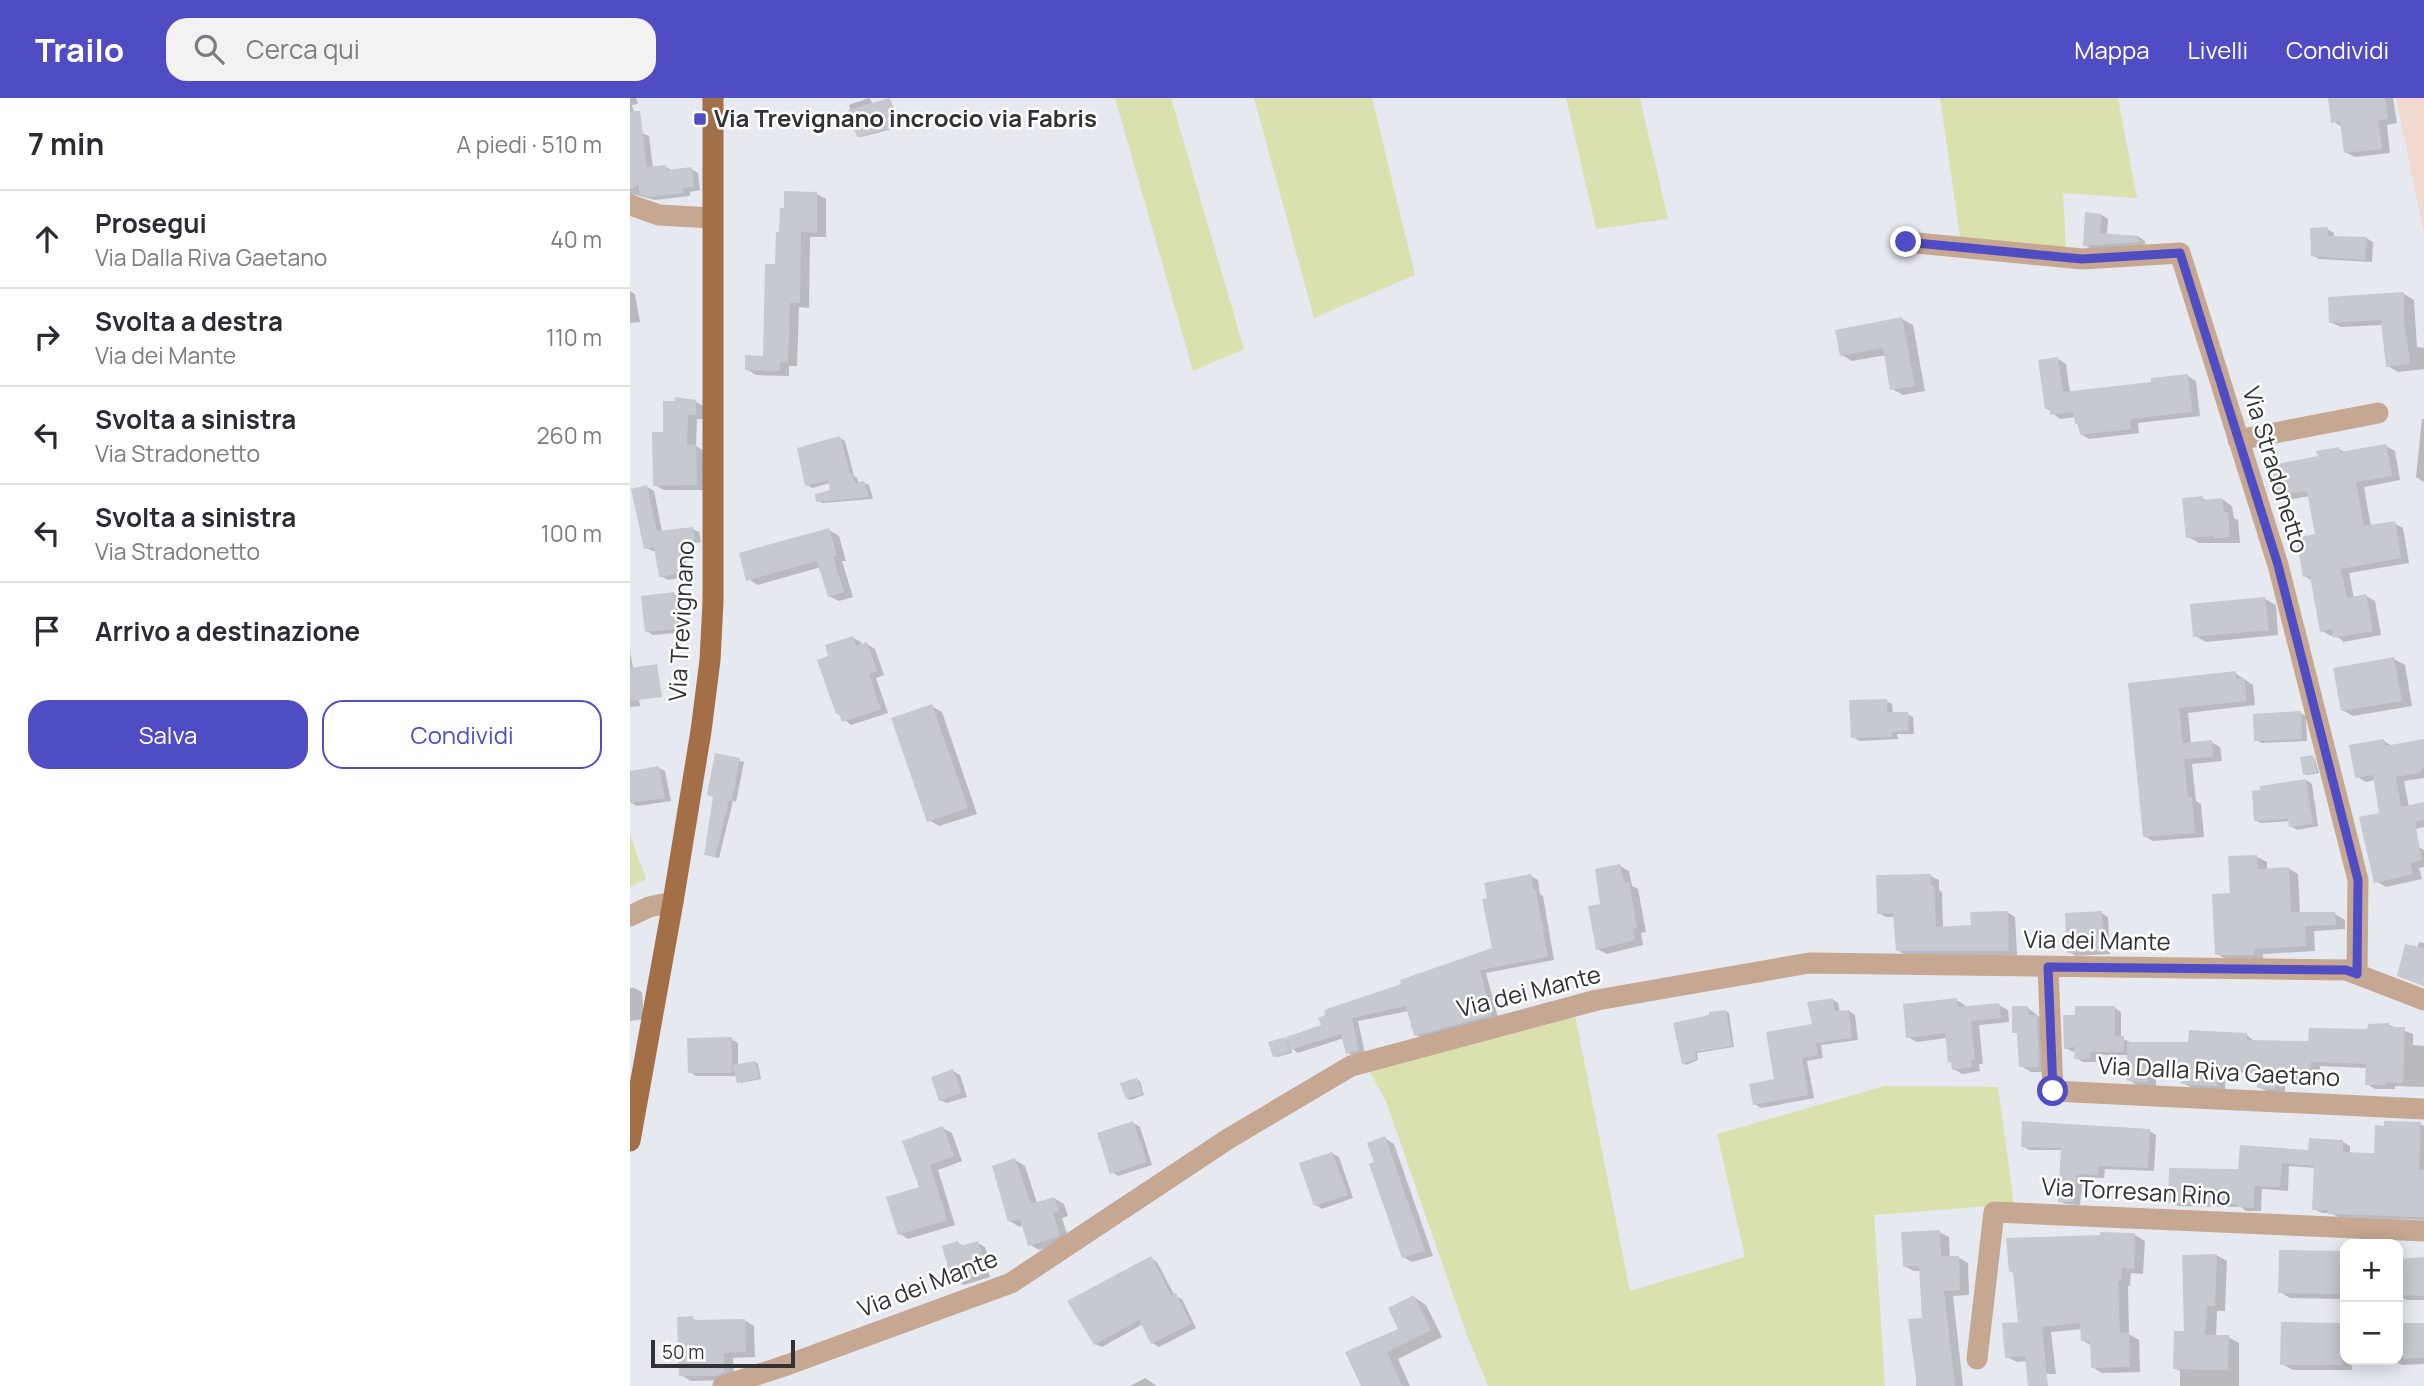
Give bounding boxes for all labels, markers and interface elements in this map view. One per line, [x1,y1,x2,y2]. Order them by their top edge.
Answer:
search box [166,18,656,81]
text: Trailo [35,27,124,72]
icon: search [190,30,228,68]
text: Cerca qui [246,31,360,67]
text: Mappa [2074,33,2150,66]
text: Livelli [2188,33,2248,66]
text: Condividi [2286,33,2389,66]
place label: Via Trevignano incrocio via Fabris [714,101,1097,134]
marker: Via Trevignano incrocio via Fabris [692,111,708,127]
text: 7 min [28,123,104,164]
text: A piedi · 510 m [457,128,602,160]
text: Prosegui [95,205,207,241]
icon: ahead [28,220,66,258]
text: 40 m [550,223,602,255]
route end [1890,226,1921,257]
text: Via Dalla Riva Gaetano [95,241,327,273]
text: Svolta a destra [95,303,283,339]
icon: right [28,318,66,356]
text: 110 m [546,321,602,353]
text: Via dei Mante [95,339,236,371]
street label: Via Stradonetto [2235,382,2317,557]
text: Svolta a sinistra [95,401,296,437]
icon: left [28,416,66,454]
text: 260 m [536,419,602,451]
text: Via Stradonetto [95,437,260,469]
text: Svolta a sinistra [95,499,296,535]
icon: left [28,514,66,552]
text: 100 m [541,517,602,549]
text: Via Stradonetto [95,535,260,567]
street label: Via Trevignano [660,540,701,702]
icon: arrive [28,612,66,650]
text: Arrivo a destinazione [95,613,360,649]
button: Salva [28,700,308,769]
button: Condividi [322,700,602,769]
street label: Via dei Mante [2023,922,2171,957]
street label: Via dei Mante [1453,957,1604,1024]
street label: Via Dalla Riva Gaetano [2097,1048,2341,1093]
route start [2037,1075,2068,1106]
street label: Via Torresan Rino [2041,1169,2232,1212]
map controls [2340,1239,2403,1365]
button: + [2340,1239,2403,1302]
street label: Via dei Mante [853,1241,1002,1324]
button: − [2340,1302,2403,1365]
scale bar [651,1337,794,1369]
text: 50 m [662,1339,704,1365]

